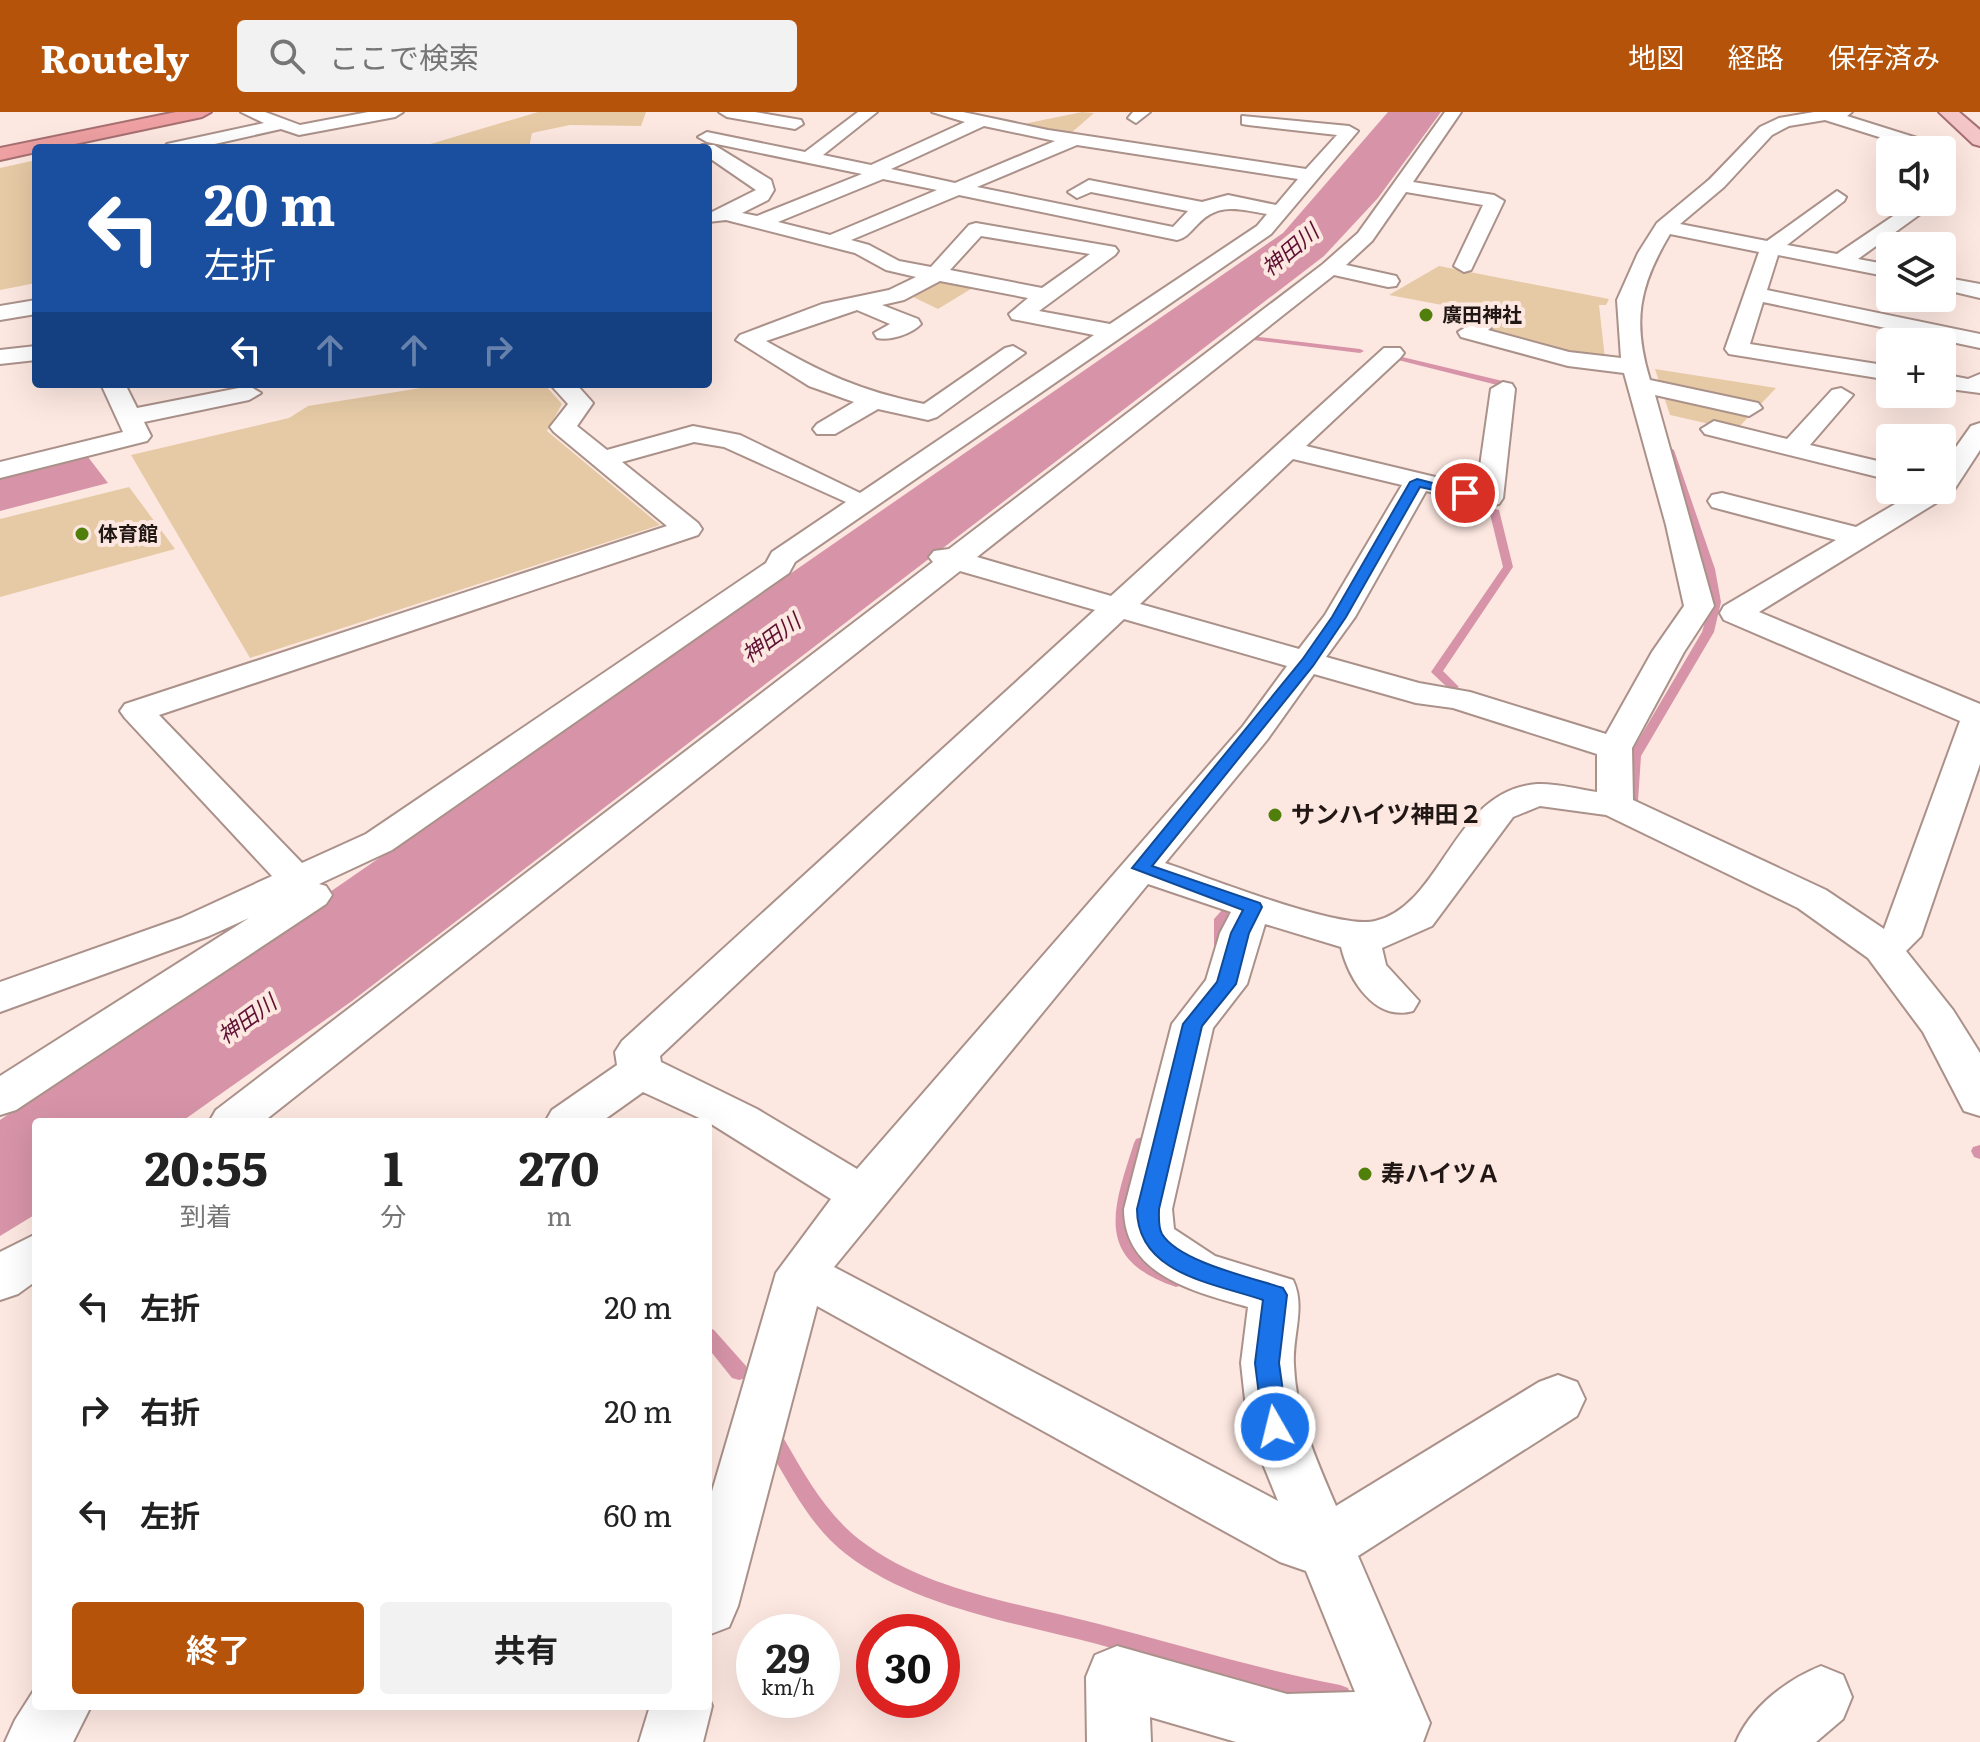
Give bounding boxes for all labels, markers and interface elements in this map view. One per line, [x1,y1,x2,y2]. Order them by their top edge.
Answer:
search box [237,20,797,92]
text: Routely [40,28,189,85]
icon: search [265,34,309,78]
text: ここで検索 [329,34,479,78]
text: 地図 [1628,35,1684,77]
text: 経路 [1728,35,1784,77]
text: 保存済み [1828,35,1940,77]
map controls [1876,136,1956,504]
button: sound [1876,136,1956,216]
text: 20 m [204,160,336,243]
icon: left [72,176,176,280]
water label: 神田川 [1253,214,1326,283]
button: layers [1876,232,1956,312]
text: 左折 [204,236,276,289]
place label: 廣田神社 [1442,298,1522,328]
marker: 廣田神社 [1417,306,1435,324]
icon: left [224,328,268,372]
icon: ahead [308,328,352,372]
icon: ahead [392,328,436,372]
icon: right [476,328,520,372]
button: + [1876,328,1956,408]
button: − [1876,424,1956,504]
pin [1431,459,1499,527]
icon: arrive [1443,471,1487,515]
place label: 体育館 [98,517,158,547]
marker: 体育館 [73,525,91,543]
water label: 神田川 [734,603,808,670]
place label: サンハイツ神田２ [1291,795,1483,830]
marker: サンハイツ神田２ [1266,806,1284,824]
water label: 神田川 [210,984,284,1051]
text: 20:55 [144,1130,268,1201]
text: 1 [383,1130,403,1201]
text: 270 [519,1130,600,1201]
place label: 寿ハイツＡ [1381,1154,1501,1189]
marker: 寿ハイツＡ [1356,1165,1374,1183]
text: 到着 [180,1195,232,1234]
text: 分 [380,1195,406,1234]
text: m [546,1195,572,1234]
icon: left [72,1284,116,1328]
text: 左折 [140,1284,200,1328]
text: 20 m [604,1284,672,1328]
position arrow [1233,1385,1317,1469]
icon: right [72,1388,116,1432]
text: 右折 [140,1388,200,1432]
text: 20 m [604,1388,672,1432]
icon: left [72,1492,116,1536]
text: 左折 [140,1492,200,1536]
text: 60 m [603,1492,672,1536]
button: 終了 [72,1602,364,1694]
button: 共有 [380,1602,672,1694]
speed limit sign: 30 [856,1614,960,1718]
text: 29 [766,1626,810,1685]
text: km/h [761,1671,815,1701]

